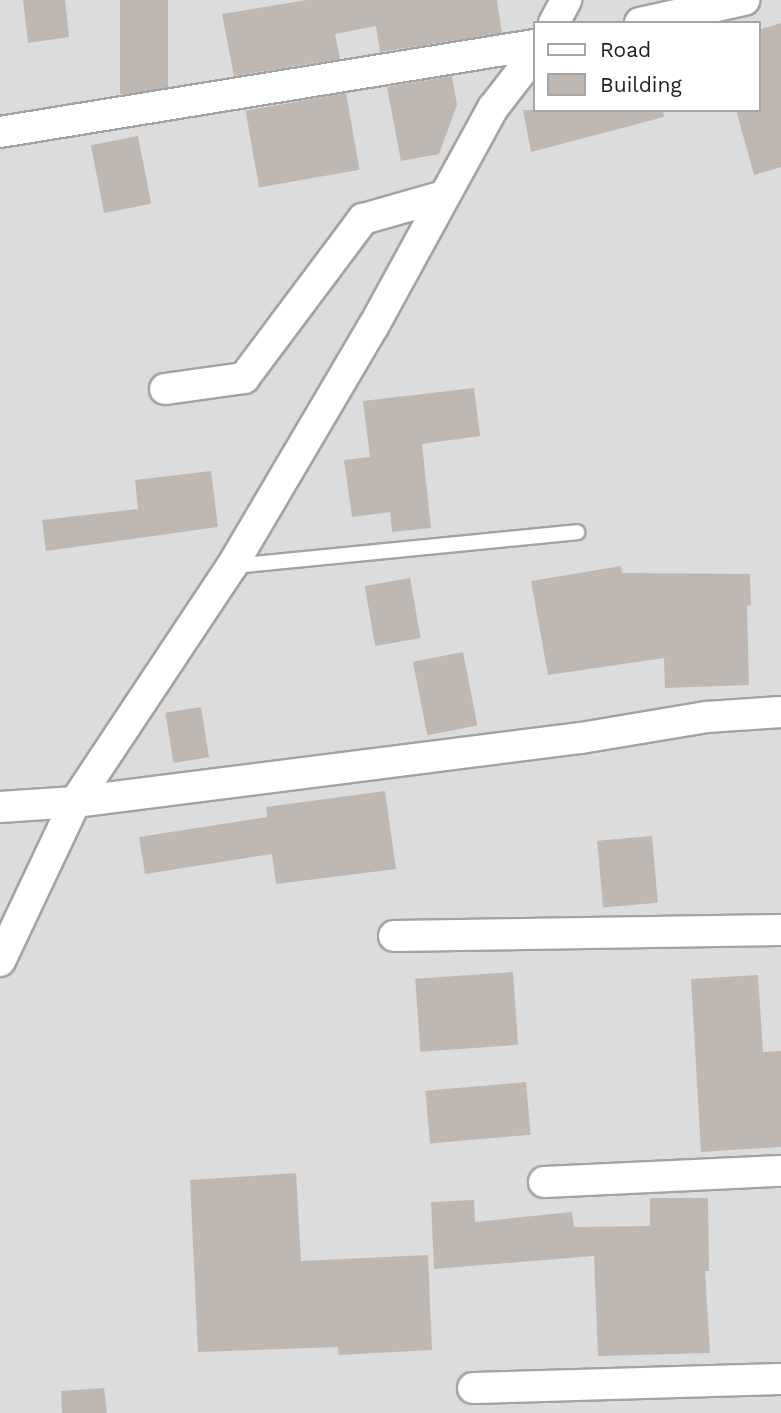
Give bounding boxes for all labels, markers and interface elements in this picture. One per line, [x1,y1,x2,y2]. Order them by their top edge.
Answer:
legend [532,21,760,112]
text: Road [600,37,651,62]
text: Building [600,72,682,97]

